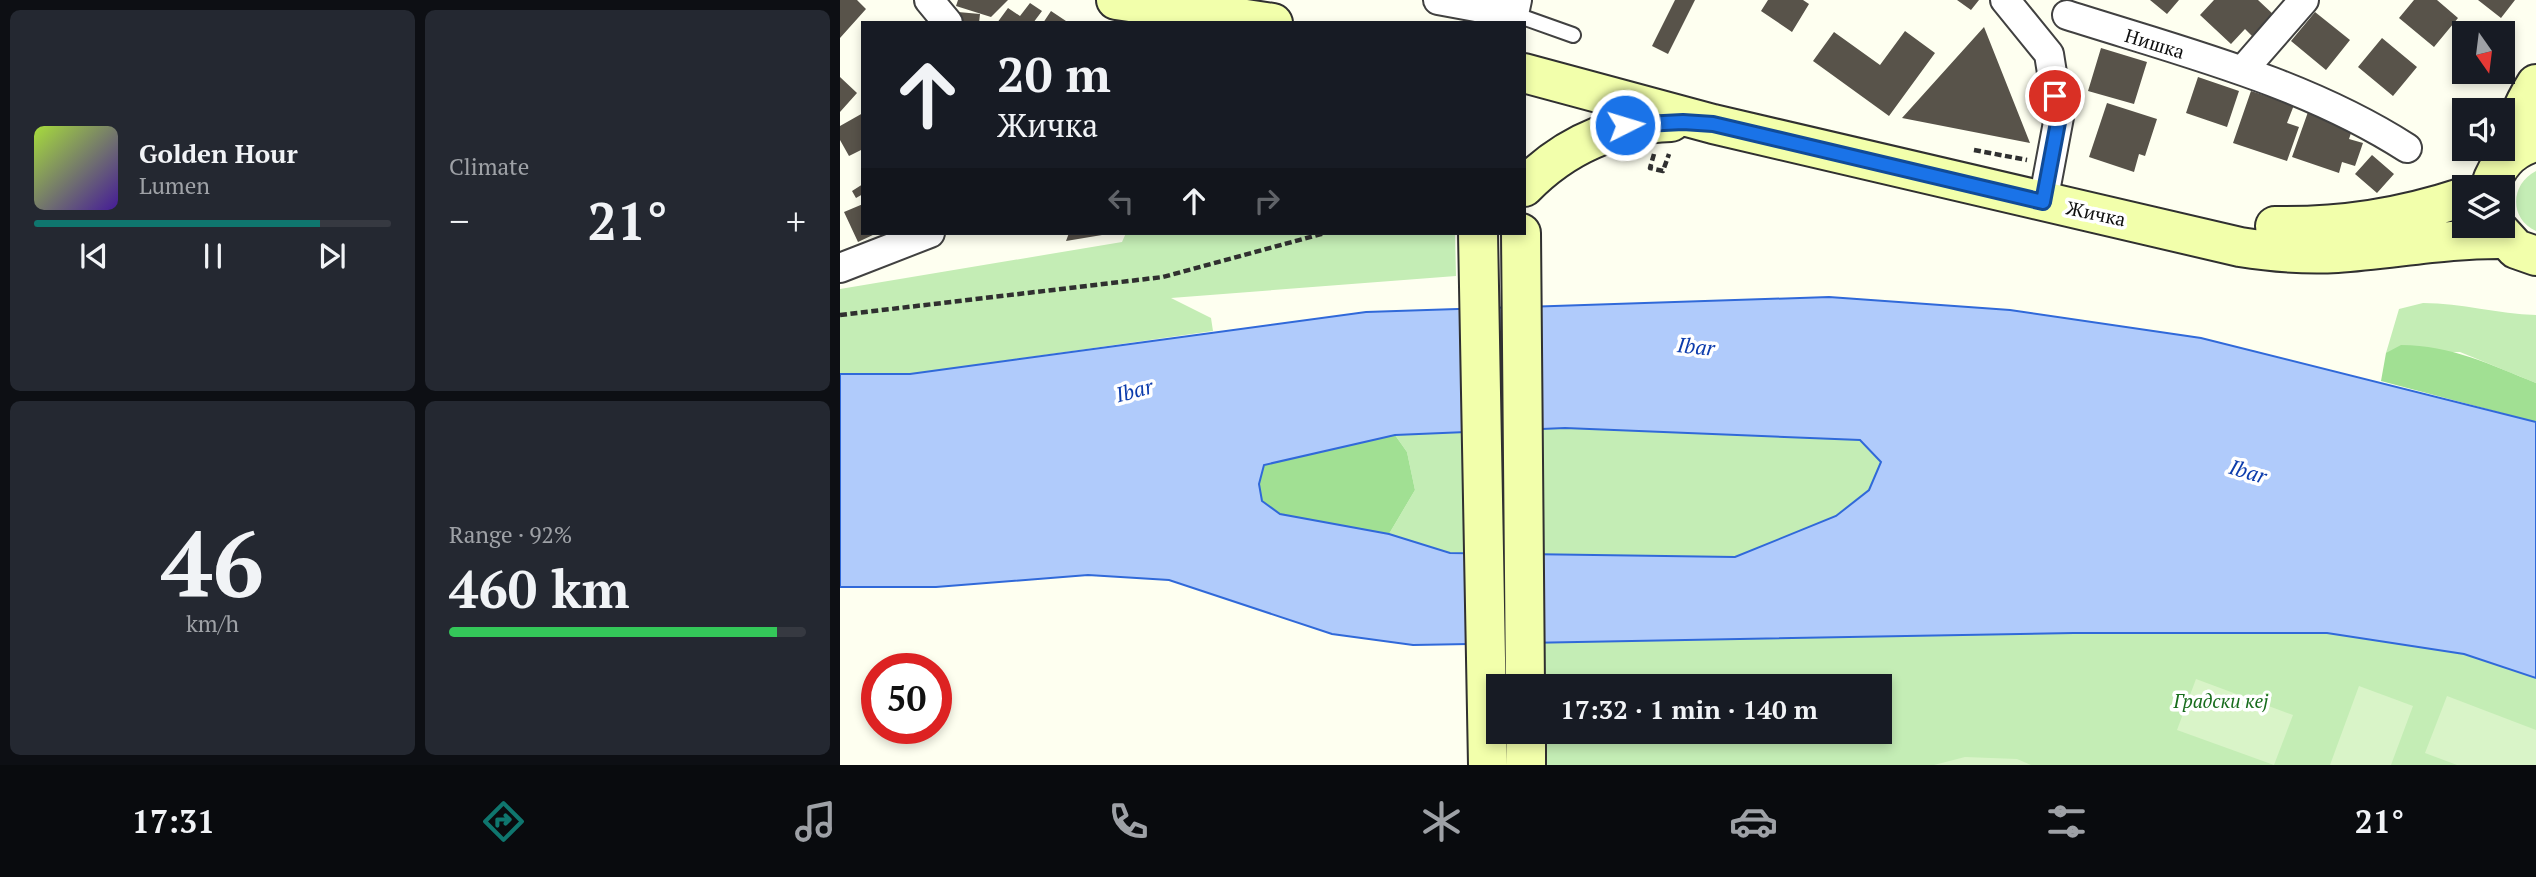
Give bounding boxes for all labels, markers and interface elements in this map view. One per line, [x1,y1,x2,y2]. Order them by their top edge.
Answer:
north arrow [2452,21,2515,84]
map controls [2452,21,2515,238]
street label: Нишка [2122,22,2188,64]
text: 20 m [997,41,1111,106]
icon: ahead [882,49,973,140]
pin [2025,66,2085,126]
icon: arrive [2036,77,2074,115]
position arrow [1588,88,1662,162]
button: sound [2452,98,2515,161]
text: Жичка [997,104,1098,146]
text: Golden Hour [139,136,298,170]
text: Climate [449,151,529,182]
text: Lumen [139,170,210,201]
button: layers [2452,175,2515,238]
icon: left [1102,182,1140,220]
icon: ahead [1175,182,1213,220]
icon: right [1248,182,1286,220]
text: 21° [587,186,668,255]
street label: Жичка [2064,195,2128,232]
text: − [449,196,469,246]
text: + [786,196,806,246]
icon: previous [75,237,113,275]
icon: pause [194,237,232,275]
icon: next [313,237,351,275]
water label: Ibar [1675,330,1717,362]
water label: Ibar [1111,371,1157,409]
water label: Ibar [2225,452,2271,490]
text: 46 [161,502,264,623]
text: Range · 92% [449,519,572,550]
text: 460 km [449,554,630,623]
text: km/h [186,608,239,639]
speed limit sign: 50 [861,653,952,744]
park label: Градски кеј [2173,688,2269,713]
text: 17:32 · 1 min · 140 m [1560,692,1818,726]
icon: directions [479,797,528,846]
icon: music [791,797,840,846]
icon: phone [1104,797,1153,846]
icon: climate [1417,797,1466,846]
icon: car [1729,797,1778,846]
icon: filters [2042,797,2091,846]
text: 17:31 [132,800,215,842]
text: 21° [2355,800,2404,842]

